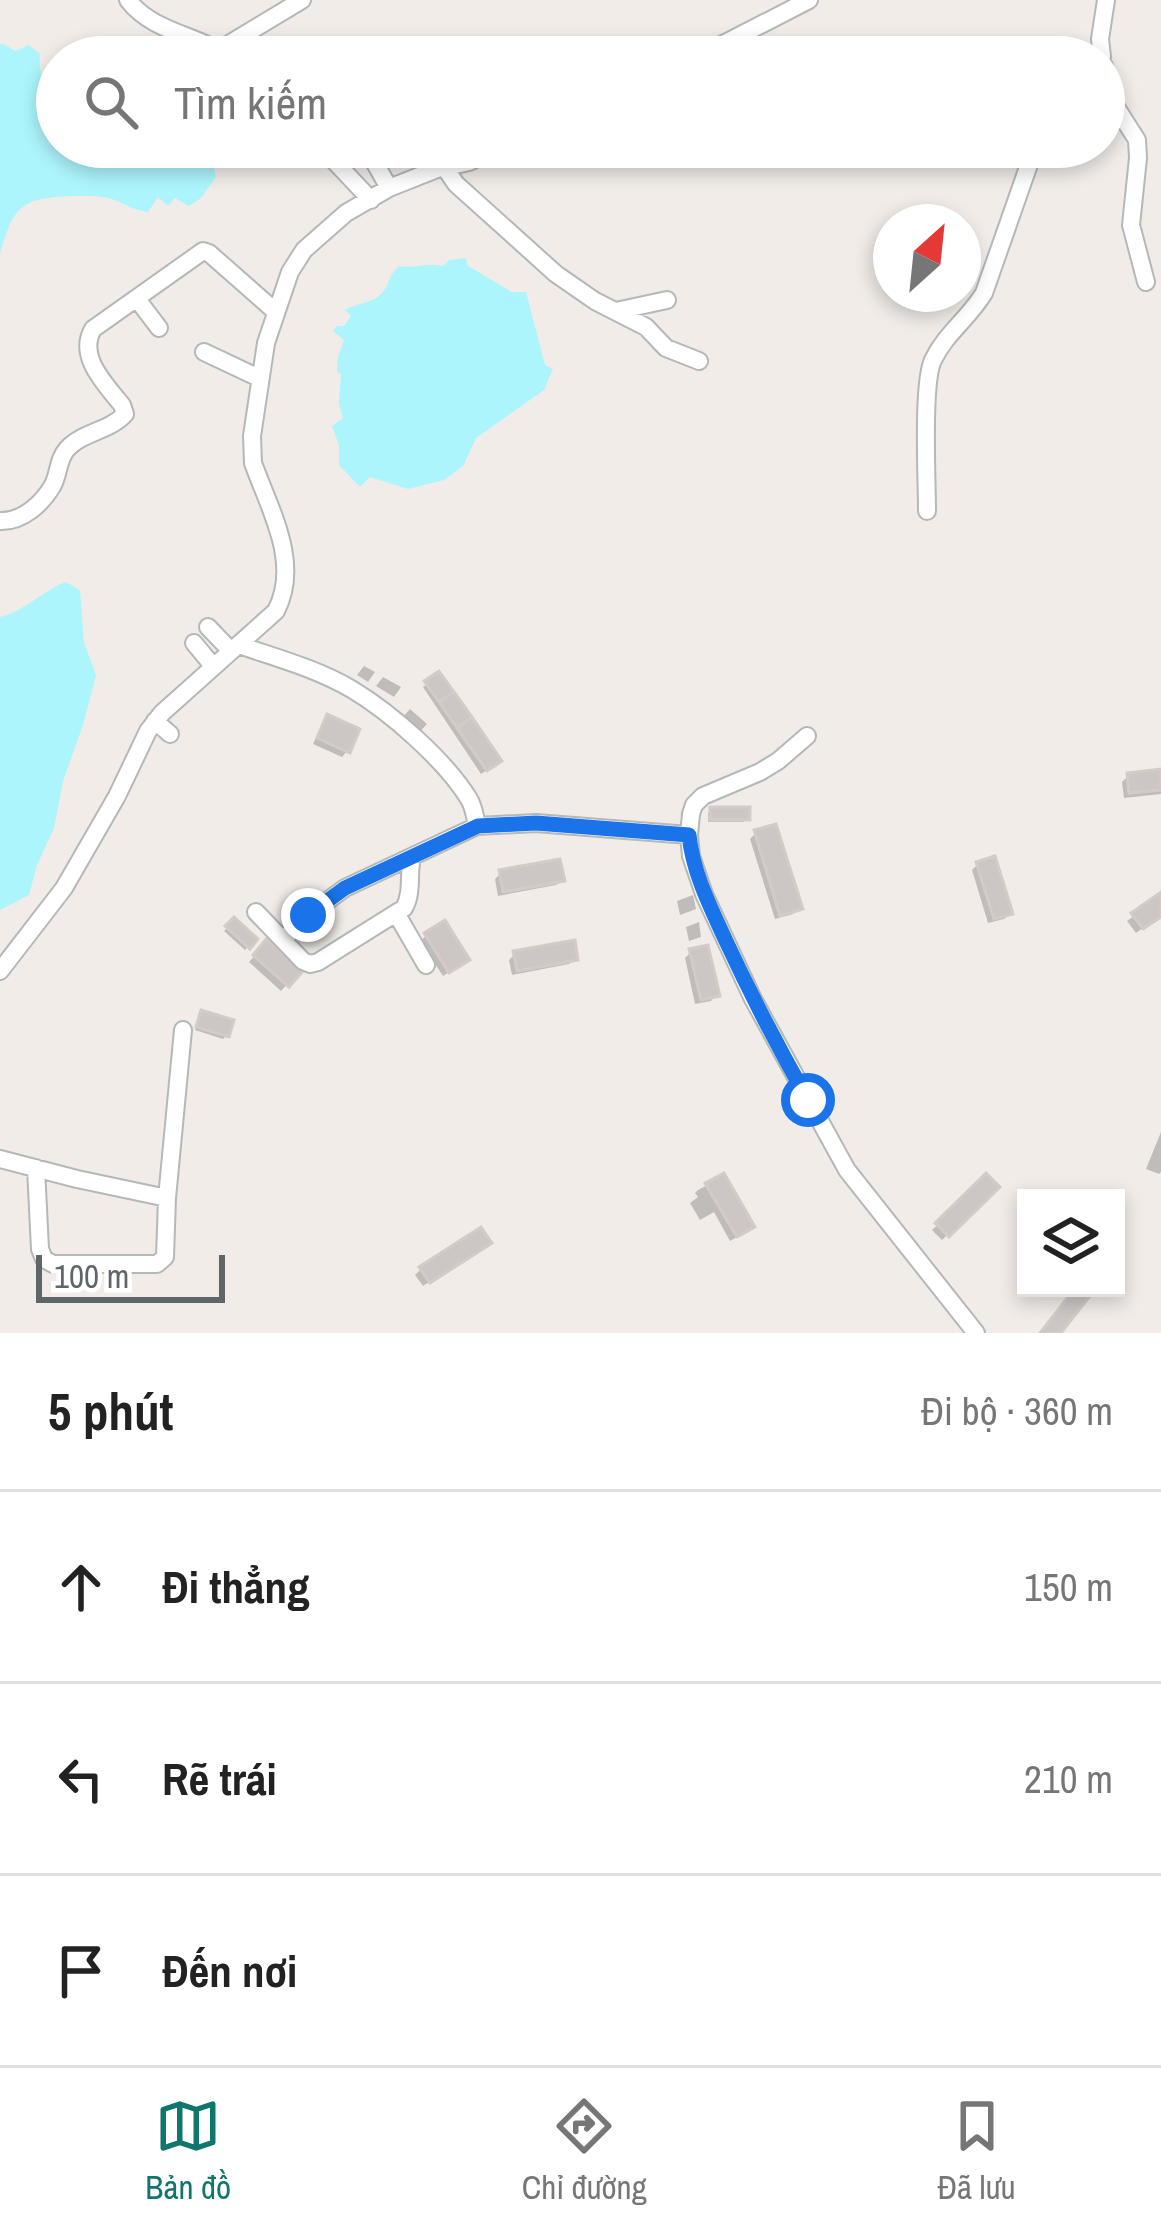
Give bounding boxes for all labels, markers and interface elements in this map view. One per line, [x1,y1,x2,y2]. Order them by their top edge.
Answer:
search box [36,36,1125,168]
icon: search [78,69,144,135]
text: Tìm kiếm [174,72,327,133]
north arrow [873,204,981,312]
route end [281,888,335,942]
route start [781,1073,835,1127]
map controls [1017,1189,1125,1297]
button: layers [1017,1189,1125,1297]
scale bar [36,1249,225,1302]
text: 100 m [54,1254,129,1298]
text: 5 phút [48,1377,173,1446]
text: Đi bộ · 360 m [921,1385,1113,1437]
icon: ahead [48,1554,114,1620]
text: Đi thẳng [162,1556,310,1617]
text: 150 m [1024,1561,1113,1613]
icon: left [48,1746,114,1812]
text: Rẽ trái [162,1748,277,1809]
text: 210 m [1024,1753,1113,1805]
icon: arrive [48,1938,114,2004]
text: Đến nơi [162,1940,297,2001]
tab: Bản đồ [145,2093,231,2209]
tab: Chỉ đường [522,2093,647,2209]
tab: Đã lưu [937,2093,1016,2209]

